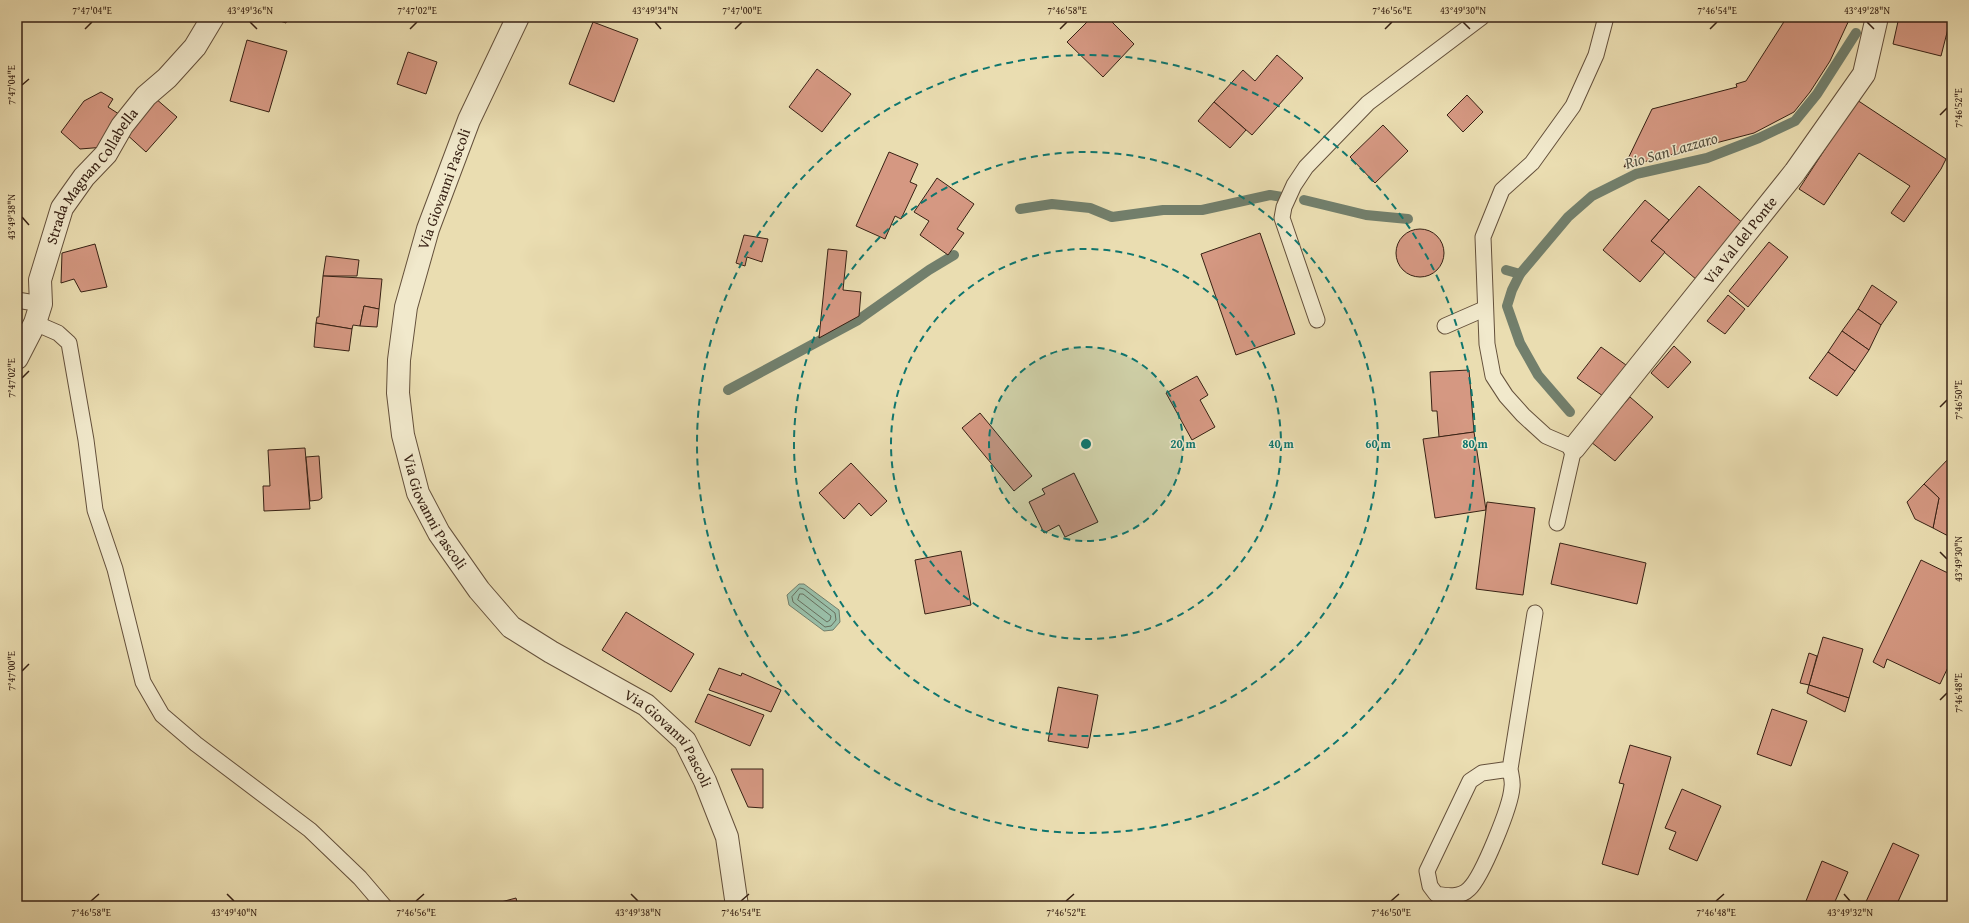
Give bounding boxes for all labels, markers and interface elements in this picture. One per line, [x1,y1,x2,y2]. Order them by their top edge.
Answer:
text: 7°47'04"E [72,3,112,18]
text: 43°49'36"N [227,3,273,18]
text: 7°47'02"E [397,3,437,18]
text: 43°49'34"N [632,3,678,18]
text: 7°47'00"E [722,3,762,18]
text: 7°46'58"E [1047,3,1087,18]
text: 7°46'56"E [1372,3,1412,18]
text: 43°49'30"N [1440,3,1486,18]
text: 7°46'54"E [1697,3,1737,18]
text: 43°49'28"N [1844,3,1890,18]
text: 7°47'04"E [4,65,19,105]
text: 7°46'52"E [1951,88,1966,128]
street label: Strada Magnan Collabella [40,103,143,247]
street label: Via Giovanni Pascoli [412,125,475,252]
water label: Rio San Lazzaro [1621,125,1720,175]
street label: Via Val del Ponte [1698,192,1782,288]
text: 43°49'38"N [4,194,19,240]
text: 7°47'02"E [4,358,19,398]
text: 7°46'50"E [1951,380,1966,420]
text: 20 m [1170,435,1196,452]
text: 40 m [1268,435,1294,452]
text: 60 m [1365,435,1391,452]
text: 80 m [1462,435,1488,452]
centre of rings [1079,437,1093,451]
street label: Via Giovanni Pascoli [398,452,472,573]
text: 43°49'30"N [1951,536,1966,582]
text: 7°47'00"E [4,651,19,691]
text: 7°46'48"E [1951,673,1966,713]
street label: Via Giovanni Pascoli [620,684,717,790]
text: 7°46'58"E [71,905,111,920]
text: 43°49'40"N [211,905,257,920]
text: 7°46'56"E [396,905,436,920]
text: 43°49'38"N [615,905,661,920]
text: 7°46'54"E [721,905,761,920]
text: 7°46'52"E [1046,905,1086,920]
text: 7°46'50"E [1371,905,1411,920]
text: 7°46'48"E [1696,905,1736,920]
text: 43°49'32"N [1827,905,1873,920]

